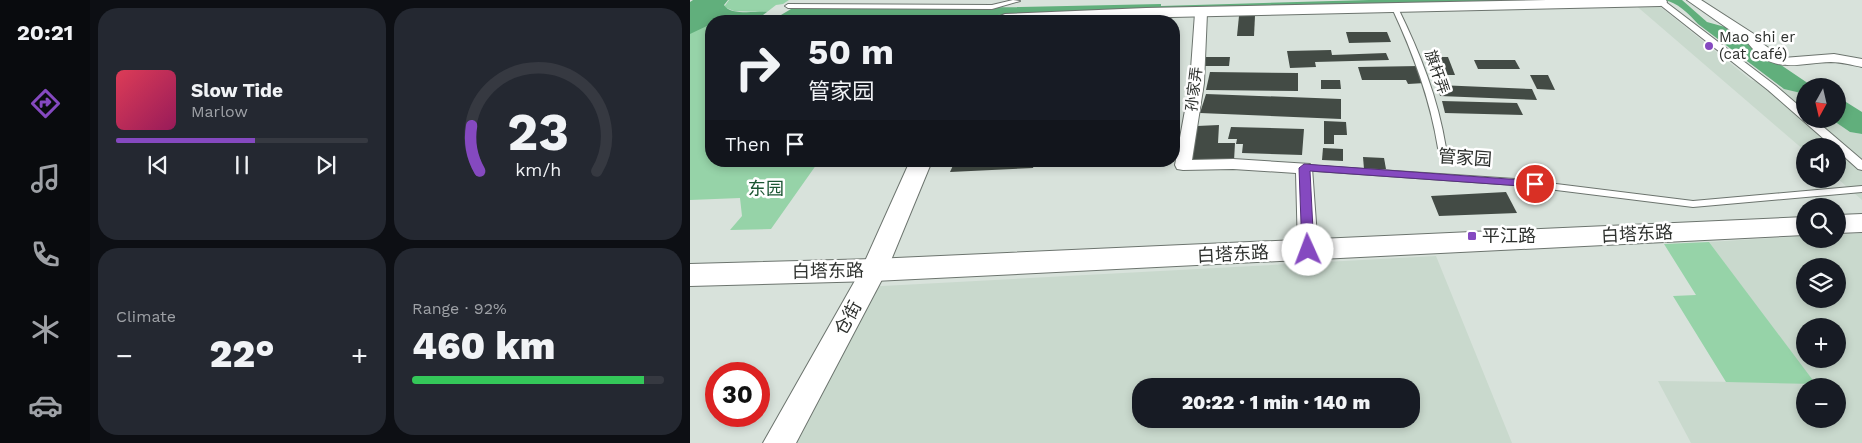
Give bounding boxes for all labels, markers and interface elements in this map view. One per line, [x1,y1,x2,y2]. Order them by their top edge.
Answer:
text: 20:21 [17,20,73,45]
place label: Mao shi er (cat café) [1719,28,1795,63]
text: 50 m [808,31,894,73]
icon: right [725,35,790,100]
marker: Mao shi er (cat café) [1703,40,1715,52]
street label: 旗杆弄 [1421,48,1453,96]
street label: 孙家弄 [1182,66,1206,112]
north arrow [1796,78,1846,128]
map controls [1796,78,1846,428]
text: Slow Tide [191,79,283,102]
text: 管家园 [808,79,874,104]
icon: directions [28,86,63,121]
text: Marlow [191,102,248,121]
text: 23 [507,102,569,163]
icon: arrive [781,130,809,158]
text: Then [725,133,771,156]
button: sound [1796,138,1846,188]
street label: 管家园 [1437,145,1493,170]
icon: previous [144,151,172,179]
icon: pause [228,151,256,179]
icon: next [312,151,340,179]
text: km/h [515,159,561,180]
icon: music [28,161,63,196]
pin [1514,163,1556,205]
icon: arrive [1521,170,1549,198]
park label: 东园 [748,178,784,199]
button: search [1796,198,1846,248]
street label: 白塔东路 [1600,221,1673,246]
position arrow [1281,223,1333,275]
place label: 平江路 [1482,225,1536,246]
marker: 平江路 [1466,230,1478,242]
icon: phone [28,237,63,272]
street label: 白塔东路 [1196,241,1269,266]
button: layers [1796,258,1846,308]
street label: 白塔东路 [792,259,864,282]
street label: 仓街 [830,297,865,339]
text: Range · 92% [412,299,507,318]
text: Climate [116,307,176,326]
icon: climate [28,312,63,347]
button: + [1796,318,1846,368]
text: 460 km [412,324,555,368]
text: 22° [210,332,274,376]
text: − [116,339,133,372]
text: + [351,339,368,372]
speed limit sign: 30 [705,362,770,427]
button: − [1796,378,1846,428]
icon: car [28,388,63,423]
text: 20:22 · 1 min · 140 m [1182,391,1370,414]

